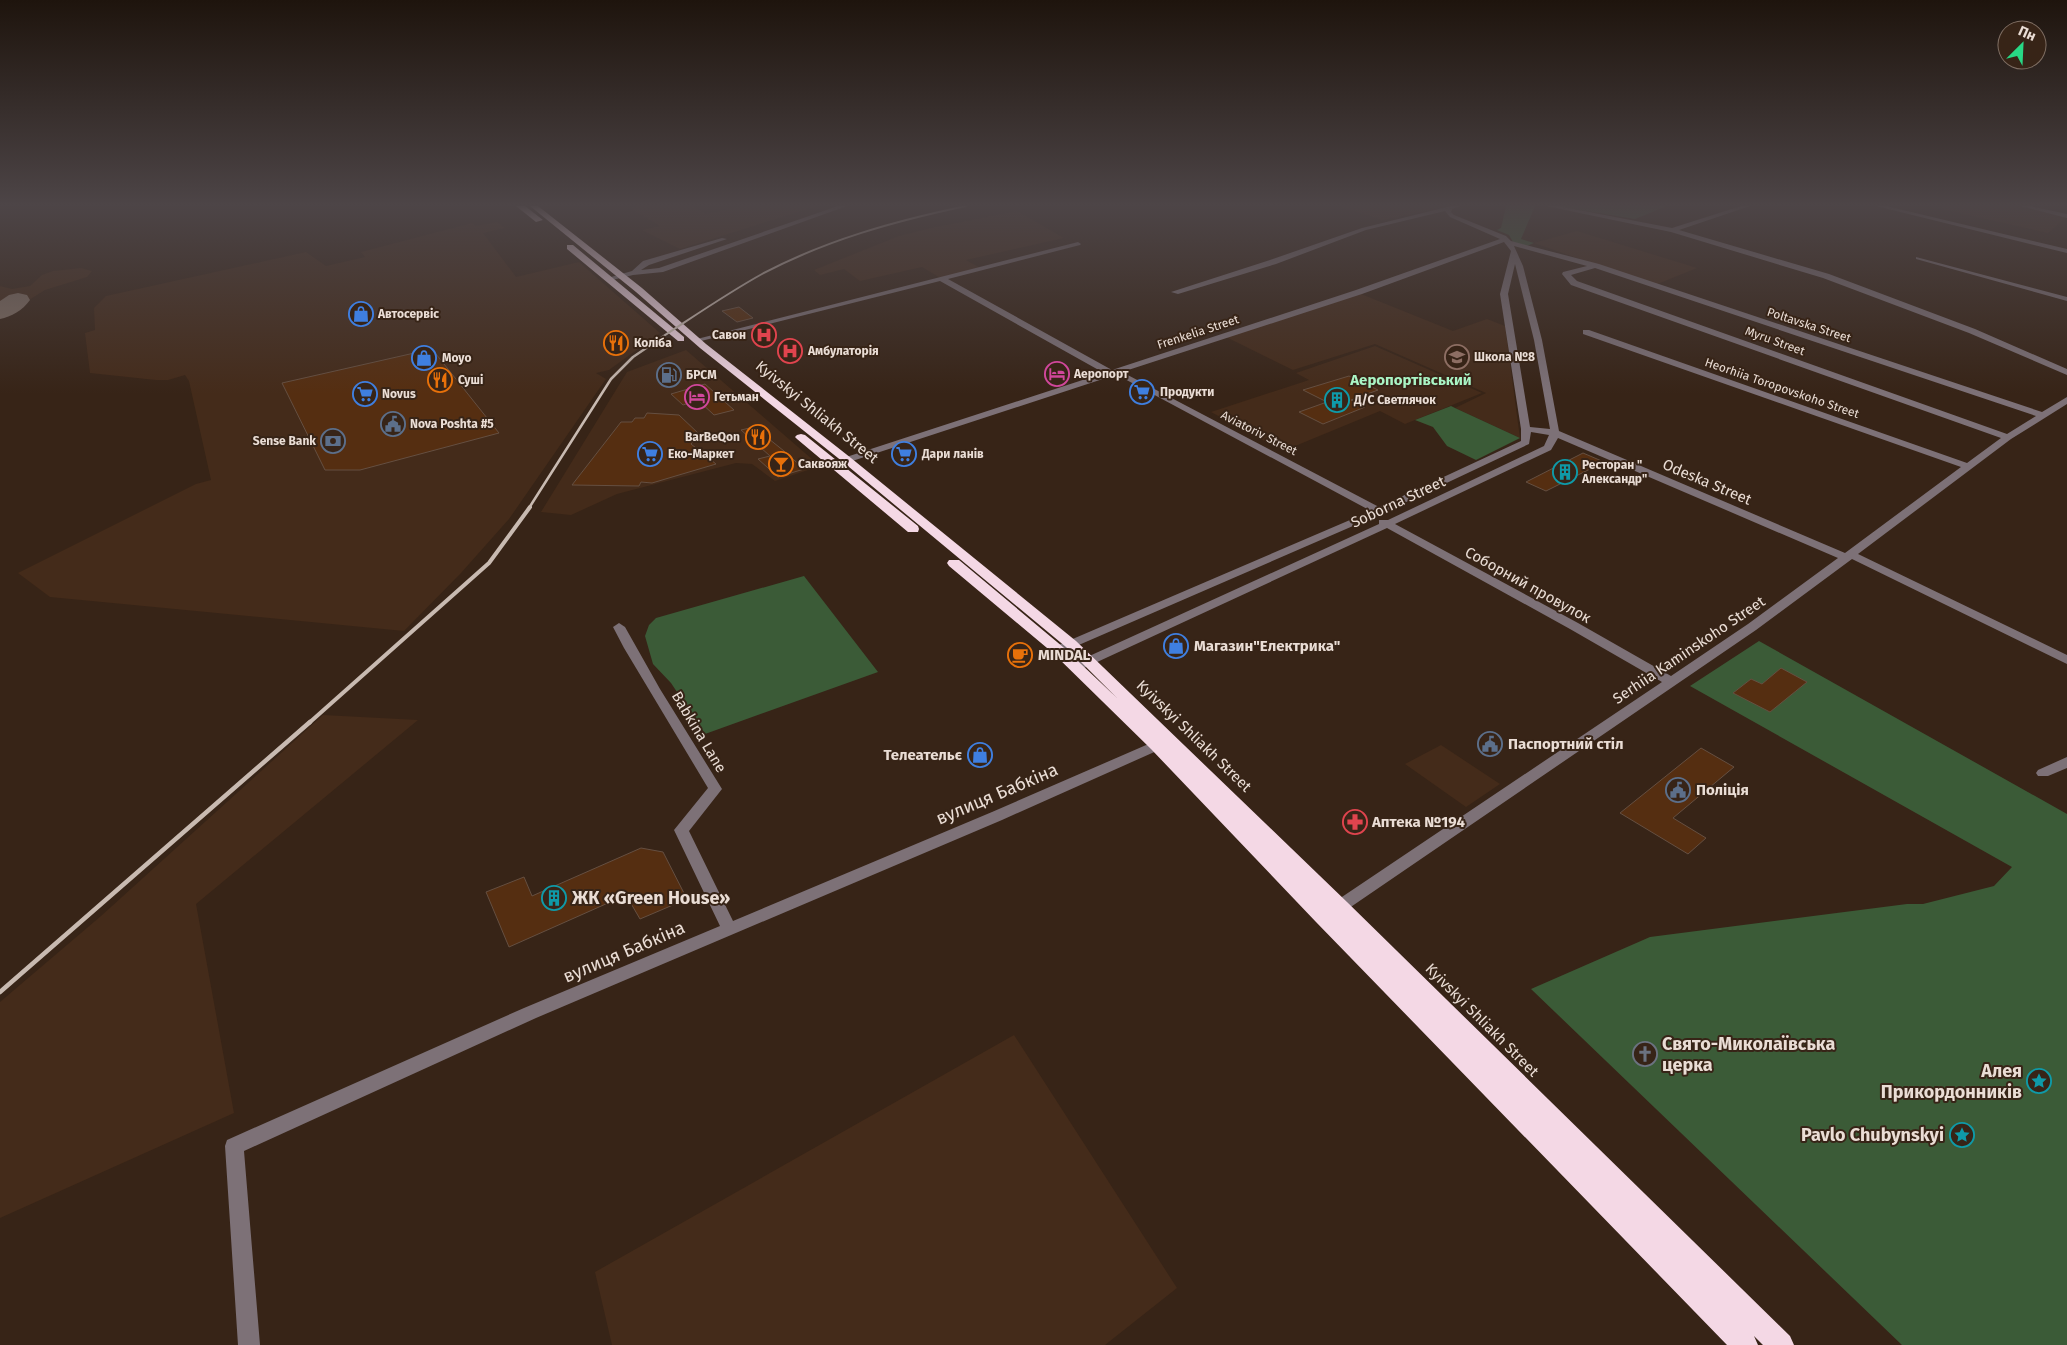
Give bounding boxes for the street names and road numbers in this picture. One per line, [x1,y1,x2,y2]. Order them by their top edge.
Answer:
street label: Poltavska Street [1765,305,1853,345]
street label: Frenkelia Street [1155,312,1241,352]
street label: Myru Street [1743,324,1807,359]
street label: Heorhiia Toropovskoho Street [1703,355,1862,421]
street label: Kyivskyi Shliakh Street [752,357,882,467]
street label: Aviatoriv Street [1219,408,1300,458]
street label: Odeska Street [1660,455,1755,509]
street label: Soborna Street [1348,472,1449,532]
street label: Соборний провулок [1462,543,1594,627]
street label: Serhiia Kaminskoho Street [1609,592,1769,708]
street label: Kyivskyi Shliakh Street [1133,676,1256,796]
street label: Babkina Lane [668,688,730,776]
street label: вулиця Бабкіна [933,758,1061,830]
street label: вулиця Бабкіна [560,916,688,988]
street label: Kyivskyi Shliakh Street [1422,960,1543,1081]

